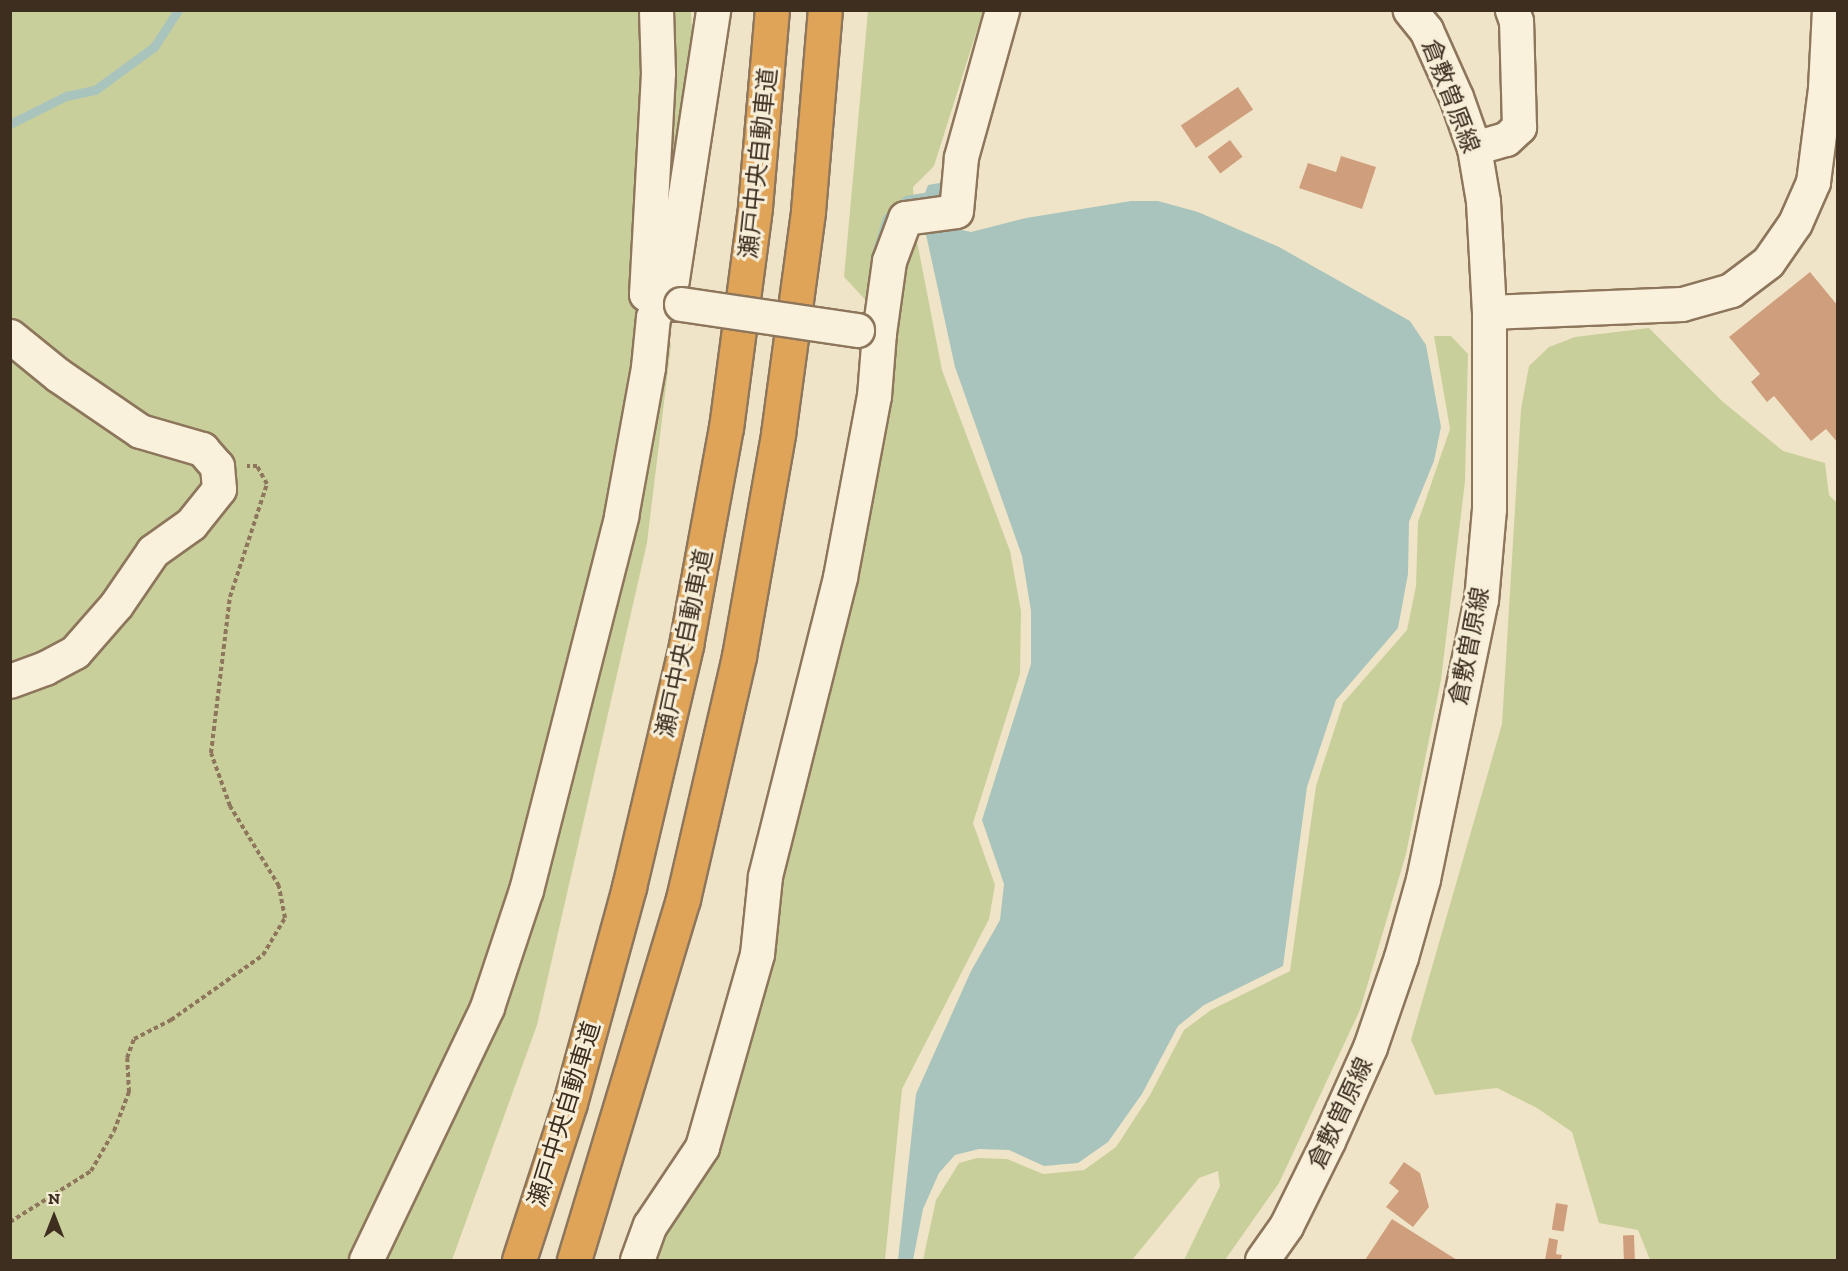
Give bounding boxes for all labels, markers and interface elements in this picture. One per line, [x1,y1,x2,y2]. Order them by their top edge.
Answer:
street label: 倉敷曽原線 [1416,35,1486,157]
street label: 瀬戸中央自動車道 [734,66,782,260]
street label: 瀬戸中央自動車道 [650,546,718,740]
street label: 倉敷曽原線 [1443,584,1495,708]
street label: 瀬戸中央自動車道 [522,1018,606,1210]
street label: 倉敷曽原線 [1302,1053,1378,1173]
north arrow [24,1187,84,1247]
text: N [48,1189,60,1208]

